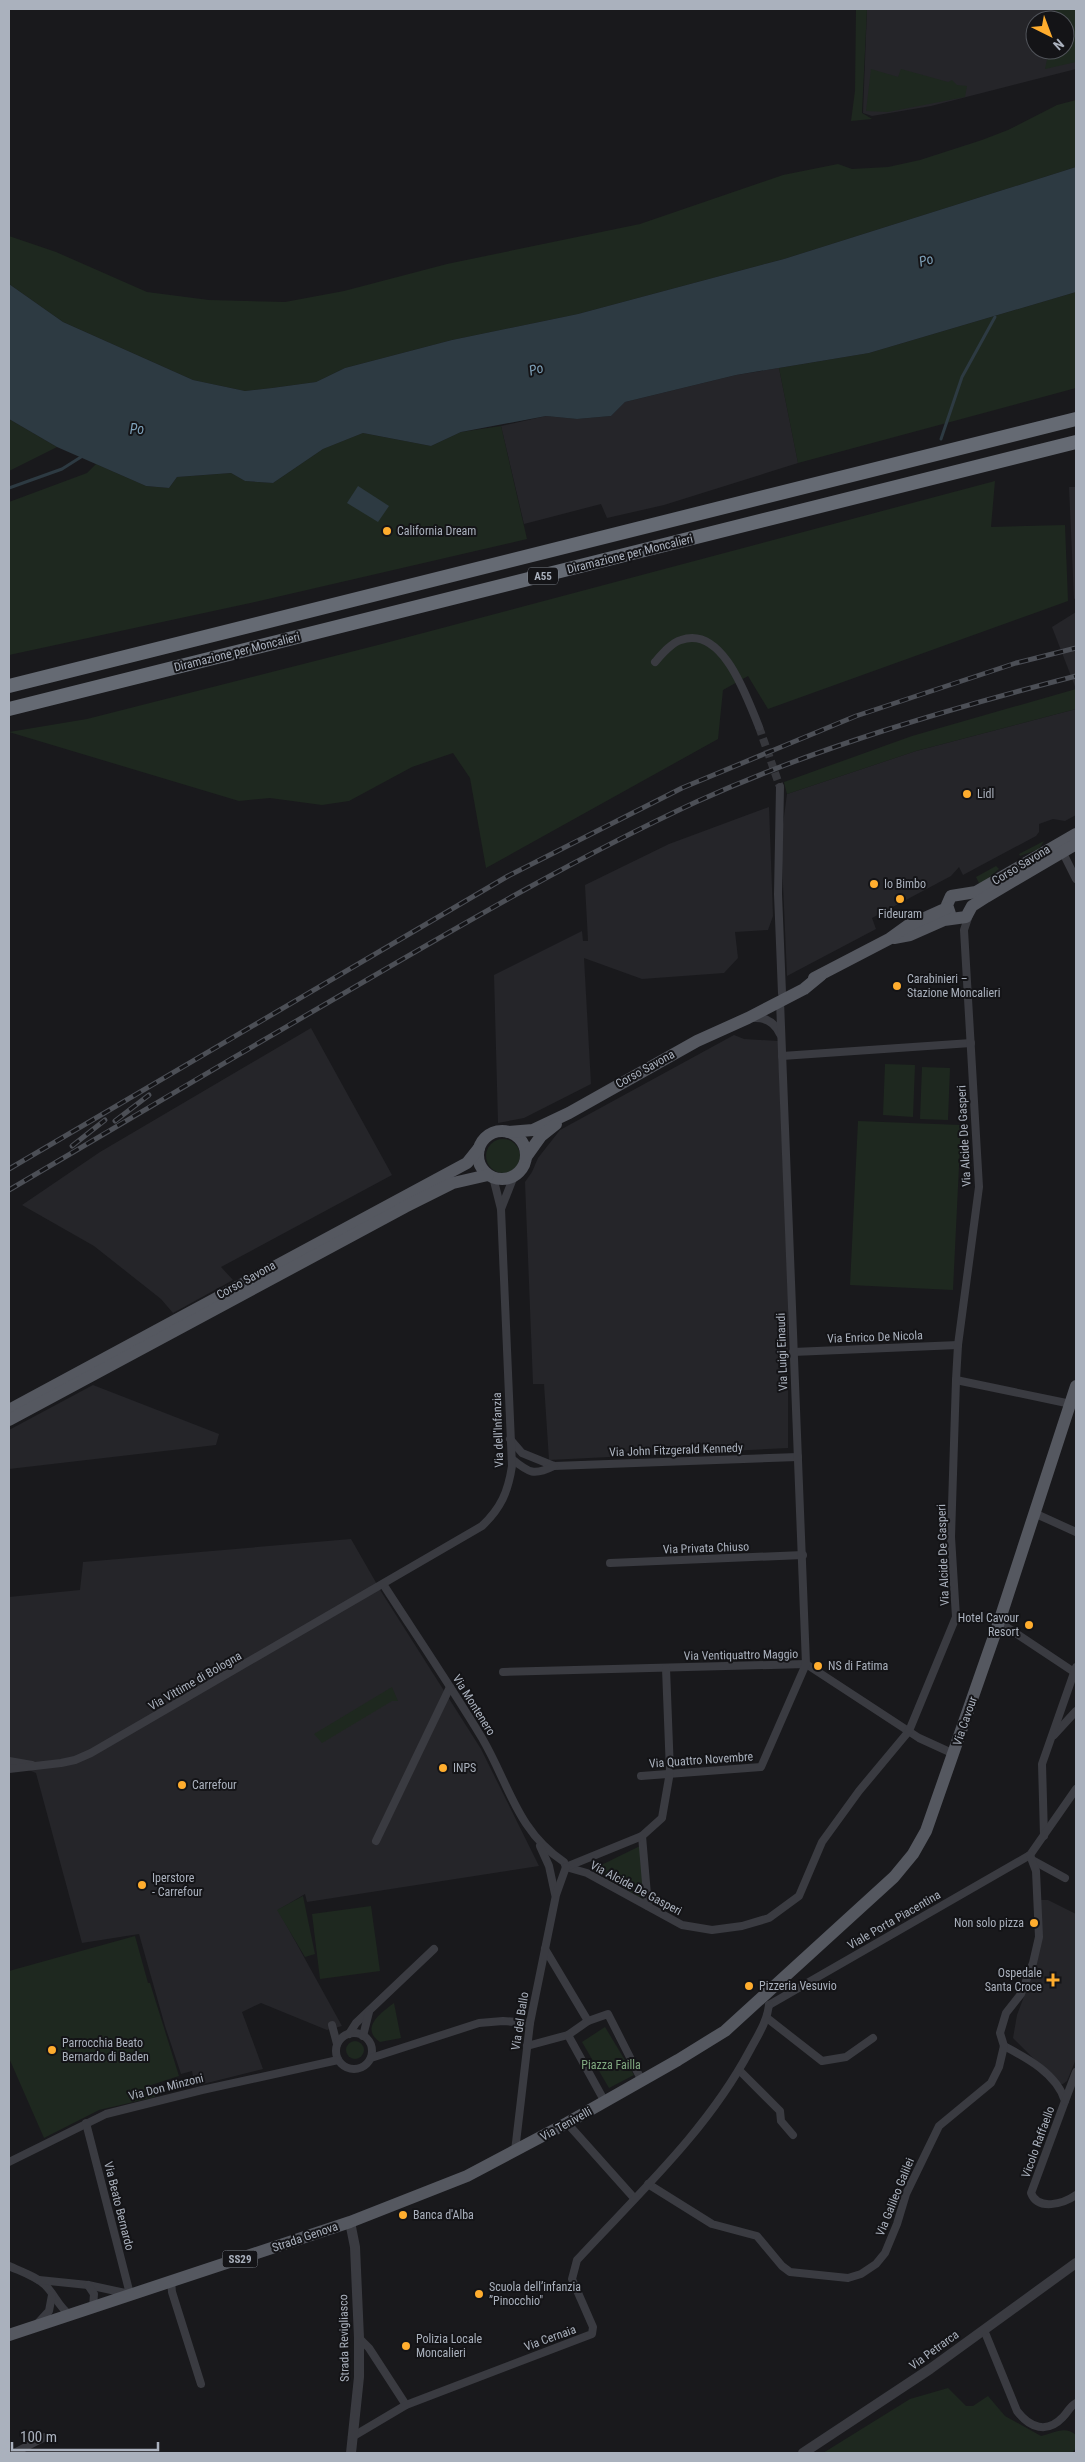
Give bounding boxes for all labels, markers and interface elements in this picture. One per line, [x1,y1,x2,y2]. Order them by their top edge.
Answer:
north arrow [1025,10,1075,60]
text: N [1050,36,1067,53]
water label: Po [917,250,935,270]
water label: Po [527,359,545,379]
water label: Po [130,421,144,437]
place label: California Dream [397,524,476,538]
marker: California Dream [381,525,393,537]
street label: Diramazione per Moncalieri [565,532,695,576]
road number: A55 [528,568,558,584]
street label: Diramazione per Moncalieri [172,630,302,674]
place label: Lidl [977,787,994,801]
marker: Lidl [961,788,973,800]
street label: Corso Savona [989,842,1053,888]
place label: Io Bimbo [884,877,926,891]
marker: Io Bimbo [868,878,880,890]
marker: Fideuram [894,893,906,905]
place label: Fideuram [878,907,922,921]
place label: Carabinieri – Stazione Moncalieri [907,972,1001,1000]
marker: Carabinieri – Stazione Moncalieri [891,980,903,992]
street label: Corso Savona [613,1047,677,1091]
street label: Via Alcide De Gasperi [954,1085,974,1187]
street label: Corso Savona [214,1258,278,1302]
street label: Via Luigi Einaudi [774,1313,790,1391]
street label: Via Enrico De Nicola [827,1328,923,1346]
street label: Via dell'Infanzia [490,1392,506,1468]
street label: Via John Fitzgerald Kennedy [609,1441,743,1459]
street label: Via Alcide De Gasperi [934,1504,952,1606]
street label: Via Privata Chiuso [663,1539,749,1557]
place label: Hotel Cavour Resort [958,1611,1019,1639]
marker: Hotel Cavour Resort [1023,1619,1035,1631]
street label: Via Ventiquattro Maggio [684,1647,798,1663]
street label: Via Vittime di Bologna [146,1649,244,1713]
place label: NS di Fatima [828,1659,889,1673]
marker: NS di Fatima [812,1660,824,1672]
street label: Via Montenero [450,1672,498,1738]
street label: Via Cavour [950,1694,980,1747]
street label: Via Quattro Novembre [648,1749,754,1771]
place label: INPS [453,1761,476,1775]
marker: INPS [437,1762,449,1774]
place label: Carrefour [192,1778,237,1792]
marker: Carrefour [176,1779,188,1791]
street label: Via Alcide De Gasperi [588,1858,684,1918]
place label: Iperstore - Carrefour [152,1871,203,1899]
marker: Iperstore - Carrefour [136,1879,148,1891]
street label: Viale Porta Piacentina [845,1888,943,1952]
place label: Non solo pizza [954,1916,1024,1930]
marker: Non solo pizza [1028,1917,1040,1929]
place label: Ospedale Santa Croce [985,1966,1042,1994]
marker: Ospedale Santa Croce [1046,1973,1060,1987]
place label: Pizzeria Vesuvio [759,1979,837,1993]
marker: Pizzeria Vesuvio [743,1980,755,1992]
street label: Via del Ballo [508,1991,532,2051]
place label: Parrocchia Beato Bernardo di Baden [62,2036,149,2064]
marker: Parrocchia Beato Bernardo di Baden [46,2044,58,2056]
park label: Piazza Failla [581,2058,641,2072]
street label: Via Don Minzoni [127,2071,205,2103]
street label: Via Tenivelli [538,2104,594,2144]
street label: Vicolo Raffaello [1019,2104,1057,2180]
street label: Via Galileo Galilei [873,2156,917,2238]
street label: Via Beato Bernardo [101,2160,137,2252]
place label: Banca d'Alba [413,2208,474,2222]
marker: Banca d'Alba [397,2209,409,2221]
street label: Strada Genova [270,2219,340,2255]
road number: SS29 [222,2250,258,2268]
place label: Scuola dell’infanzia ”Pinocchio" [489,2280,581,2308]
marker: Scuola dell’infanzia ”Pinocchio" [473,2288,485,2300]
street label: Strada Revigliasco [336,2294,352,2382]
street label: Via Cernaia [522,2322,578,2354]
street label: Via Petrarca [907,2327,962,2373]
place label: Polizia Locale Moncalieri [416,2332,482,2360]
marker: Polizia Locale Moncalieri [400,2340,412,2352]
scale bar [12,2420,159,2452]
text: 100 m [20,2428,57,2446]

